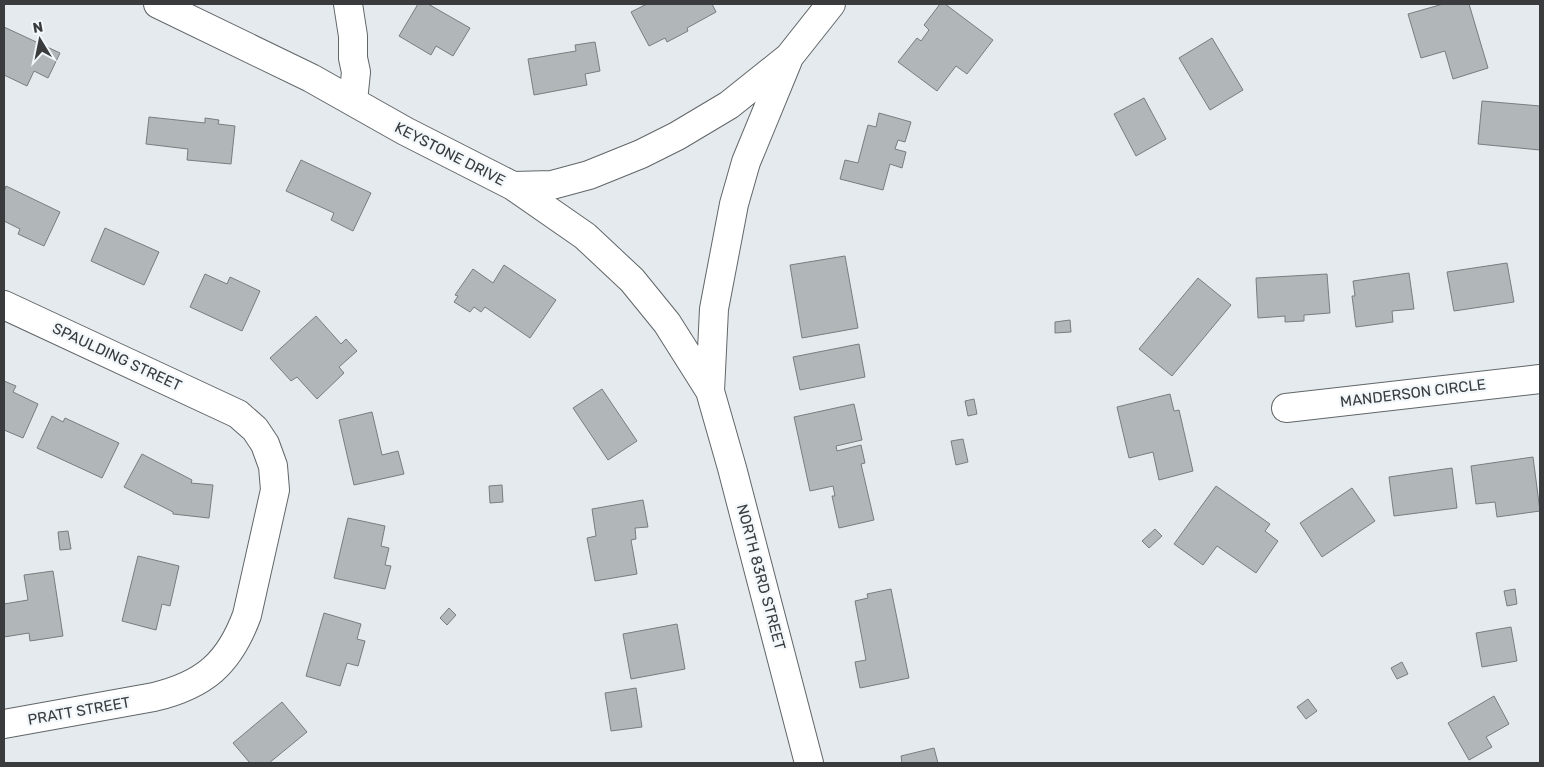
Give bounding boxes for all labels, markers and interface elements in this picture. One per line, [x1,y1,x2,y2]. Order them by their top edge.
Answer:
north arrow [15,15,65,65]
text: N [31,18,44,37]
street label: KEYSTONE DRIVE [392,118,508,190]
street label: SPAULDING STREET [50,319,185,395]
street label: MANDERSON CIRCLE [1339,375,1487,411]
street label: NORTH 83RD STREET [733,502,789,652]
street label: PRATT STREET [26,693,132,729]

